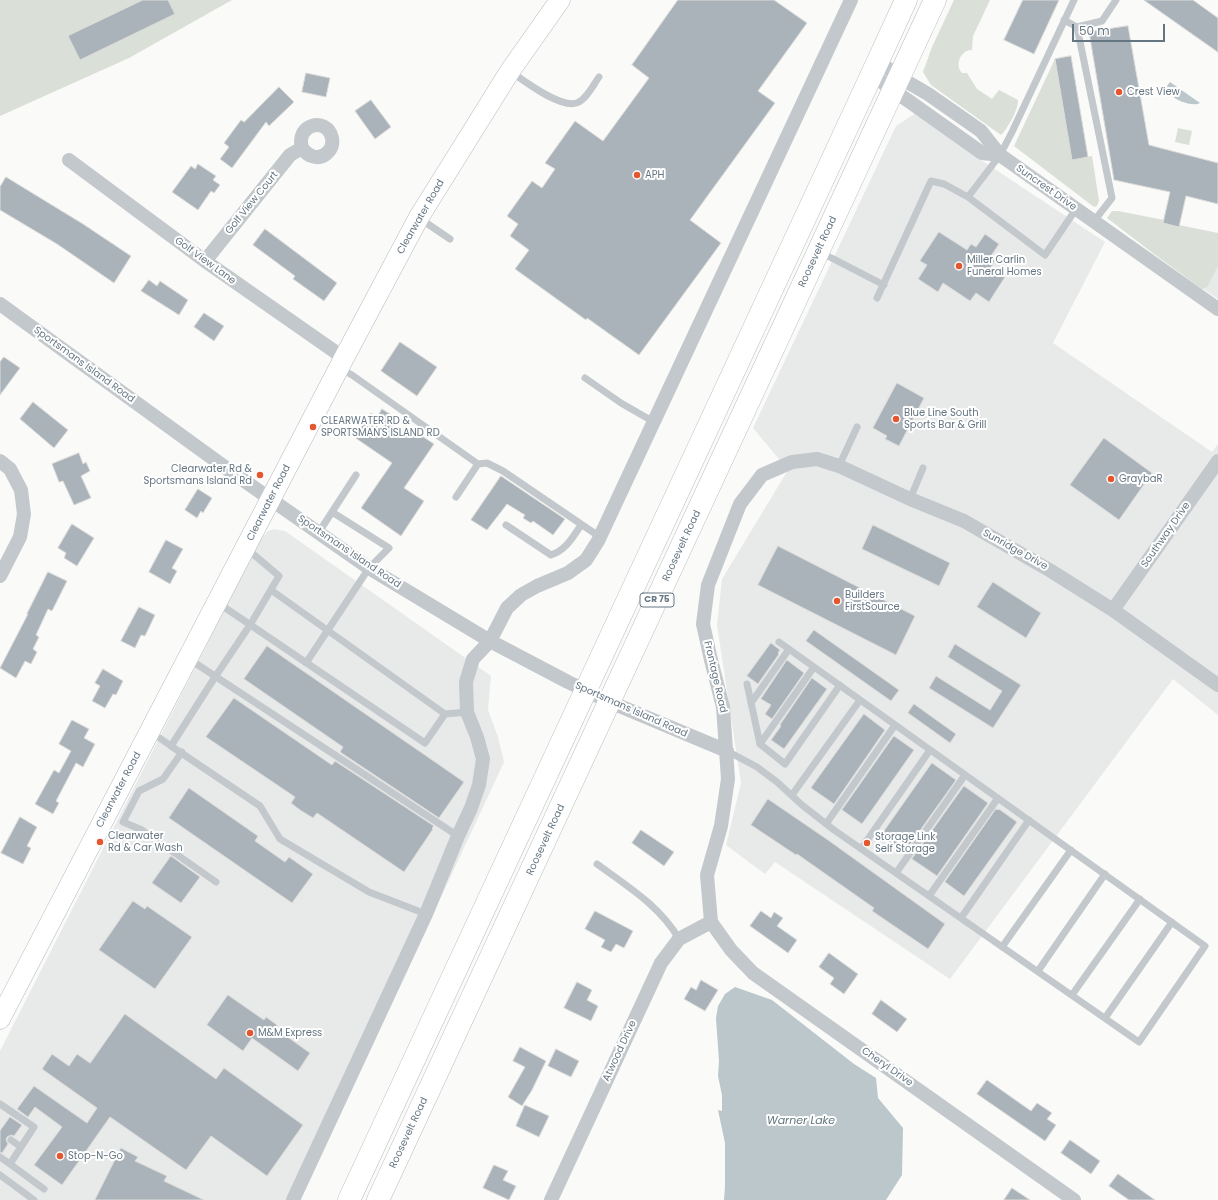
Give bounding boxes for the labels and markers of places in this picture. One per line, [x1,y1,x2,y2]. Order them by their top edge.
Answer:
place label: Crest View [1127,86,1180,98]
marker: Crest View [1114,87,1124,97]
place label: APH [645,169,664,181]
marker: APH [632,170,642,180]
place label: Miller Carlin Funeral Homes [967,254,1042,278]
marker: Miller Carlin Funeral Homes [954,261,964,271]
place label: Blue Line South Sports Bar & Grill [904,407,987,430]
marker: Blue Line South Sports Bar & Grill [891,414,901,424]
place label: CLEARWATER RD & SPORTSMAN'S ISLAND RD [321,415,440,438]
marker: CLEARWATER RD & SPORTSMAN'S ISLAND RD [308,422,318,432]
place label: Clearwater Rd & Sportsmans Island Rd [143,463,252,486]
marker: Clearwater Rd & Sportsmans Island Rd [255,470,265,480]
place label: GraybaR [1119,473,1162,485]
marker: GraybaR [1106,474,1116,484]
place label: Builders FirstSource [845,589,900,612]
marker: Builders FirstSource [832,596,842,606]
place label: Clearwater Rd & Car Wash [108,830,183,854]
place label: Storage Link Self Storage [875,831,935,854]
marker: Clearwater Rd & Car Wash [95,837,105,847]
marker: Storage Link Self Storage [862,838,872,848]
place label: M&M Express [258,1027,322,1039]
marker: M&M Express [245,1028,255,1038]
place label: Stop-N-Go [68,1150,123,1162]
marker: Stop-N-Go [55,1151,65,1161]

